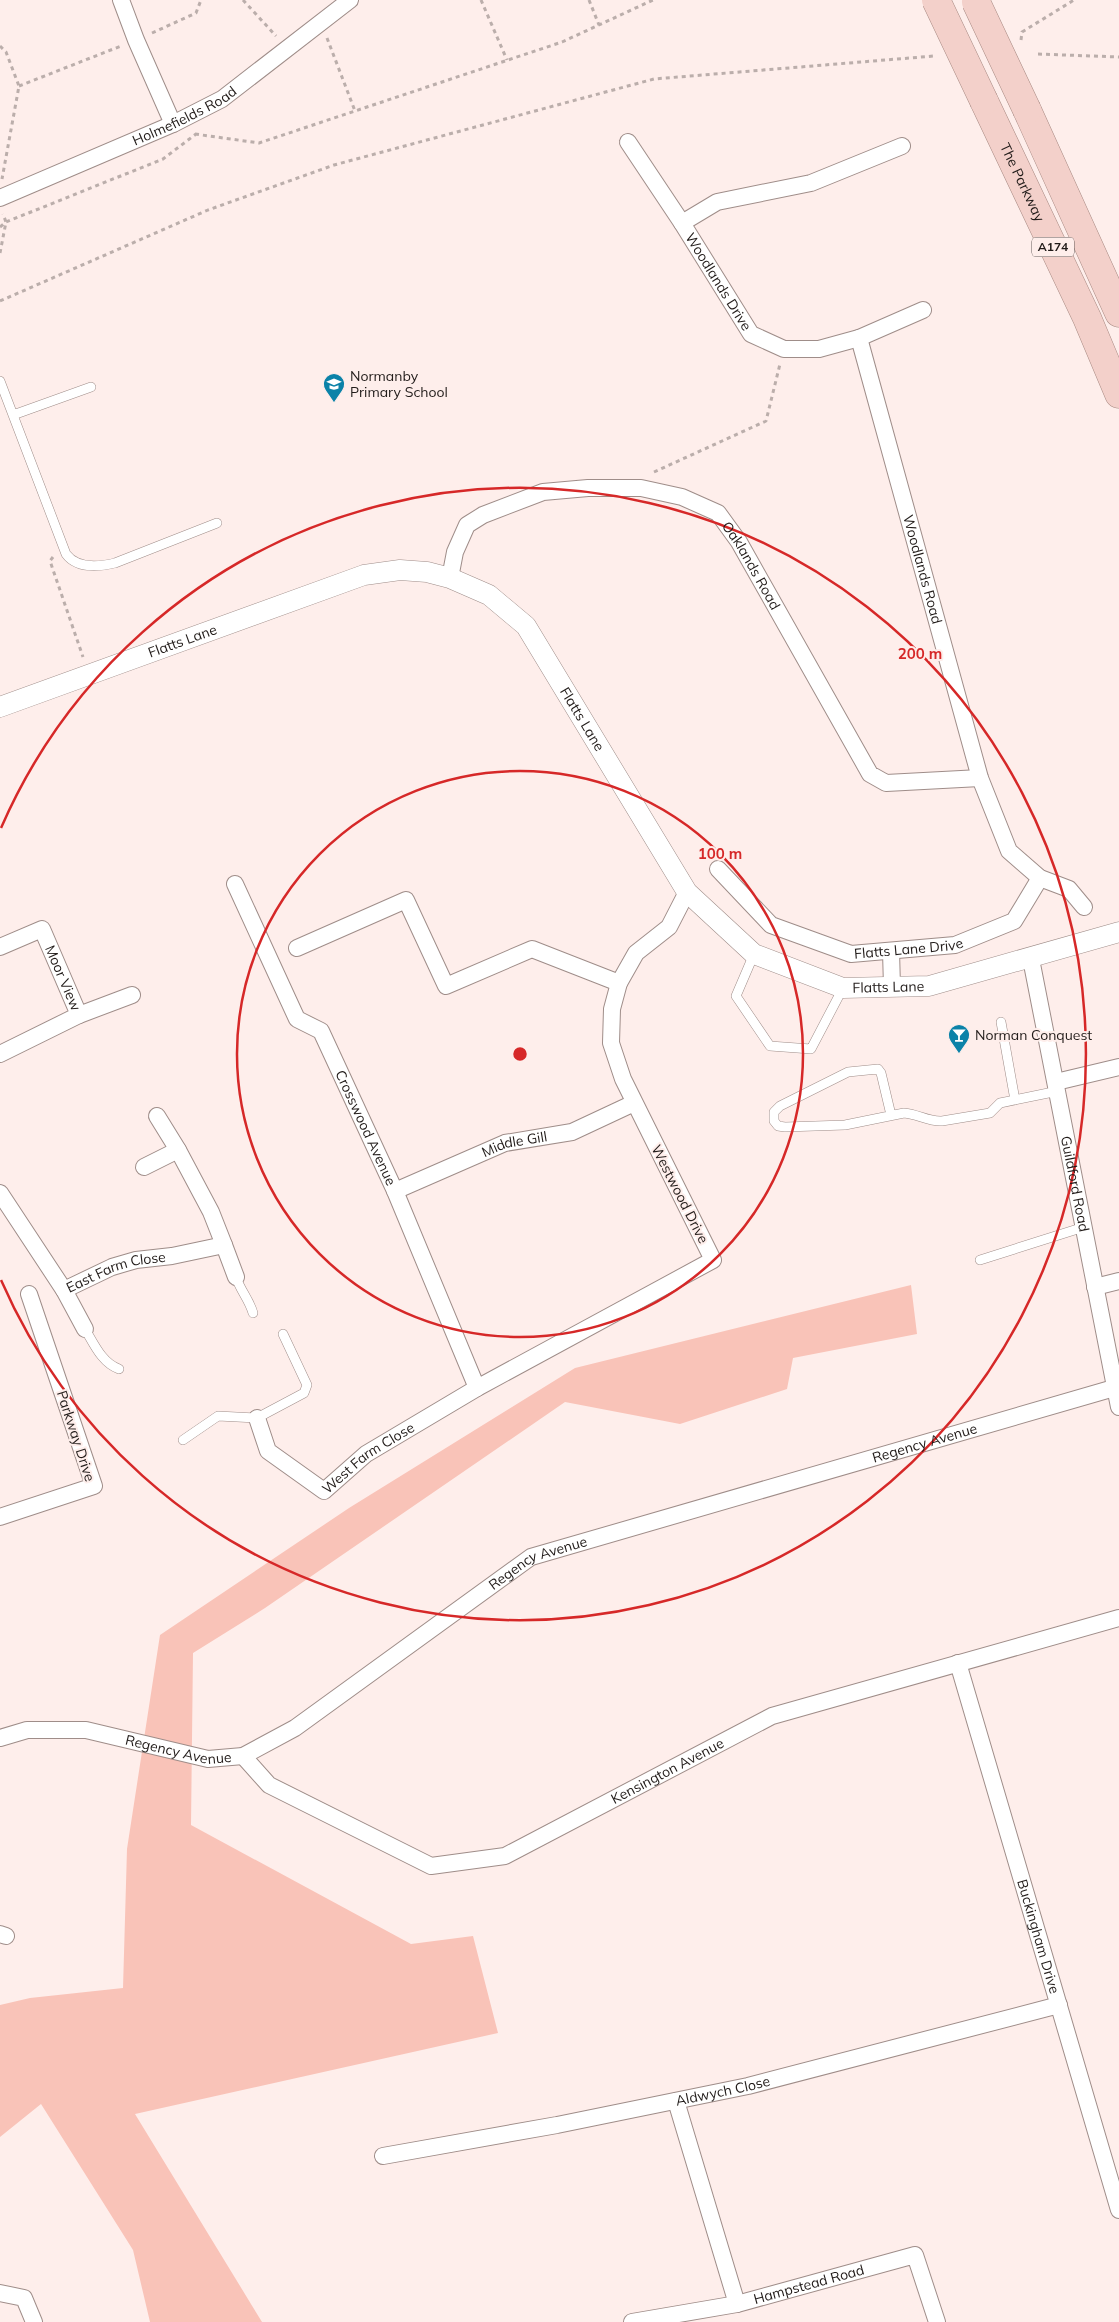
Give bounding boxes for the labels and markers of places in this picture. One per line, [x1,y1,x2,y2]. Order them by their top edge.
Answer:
place label: Normanby Primary School [350,367,448,401]
school or university icon: Normanby Primary School [322,372,346,403]
bar icon: Norman Conquest [947,1023,971,1054]
place label: Norman Conquest [975,1026,1092,1044]
centre of rings [511,1045,529,1063]

